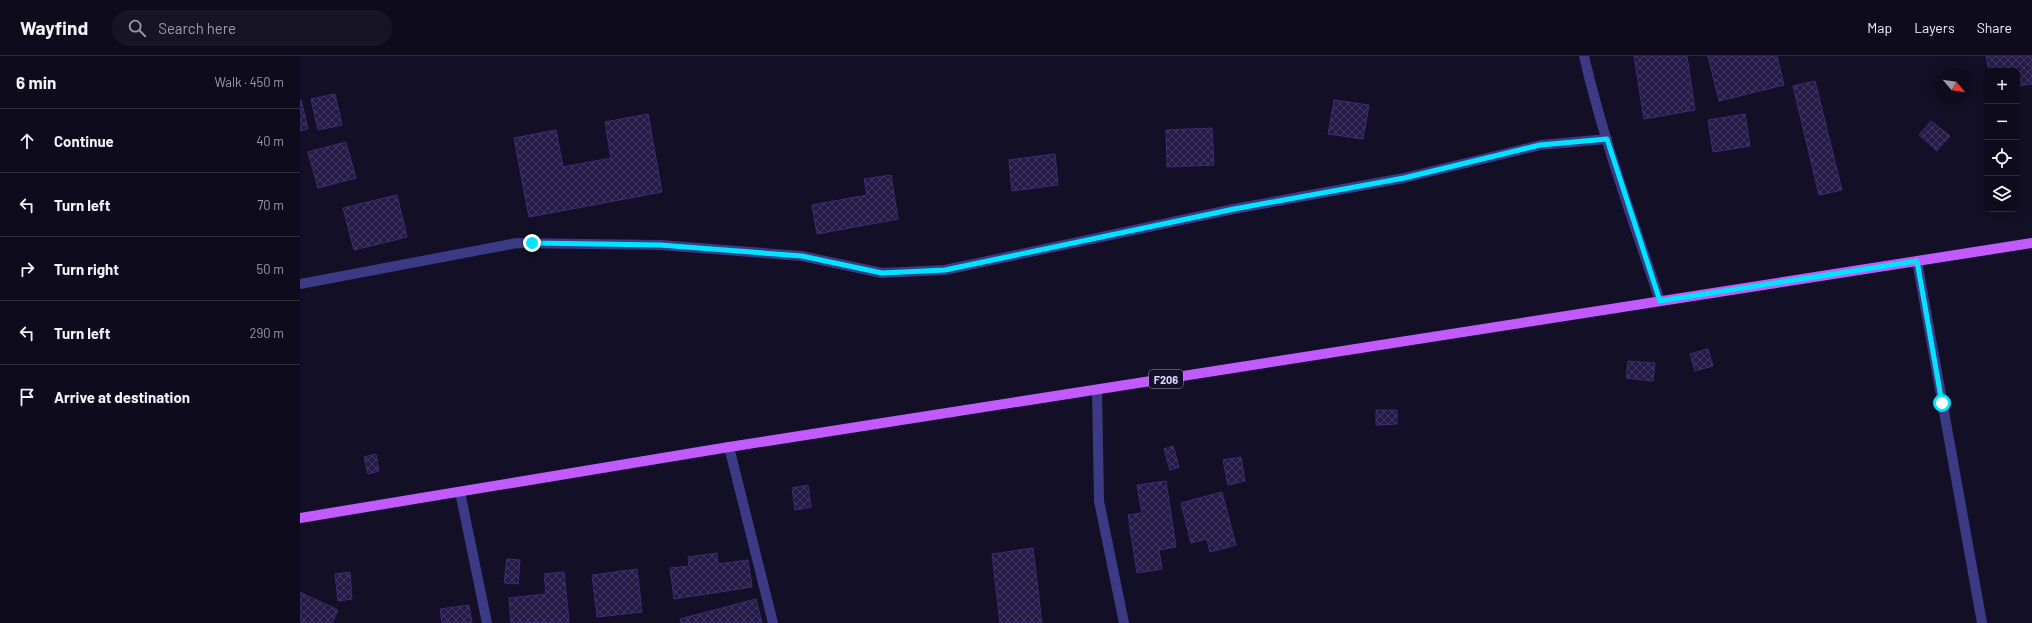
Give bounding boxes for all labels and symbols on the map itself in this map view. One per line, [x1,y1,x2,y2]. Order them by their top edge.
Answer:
north arrow [1936,68,1972,104]
route end [523,234,541,252]
road number: F206 [1149,370,1183,388]
route start [1933,394,1951,412]

